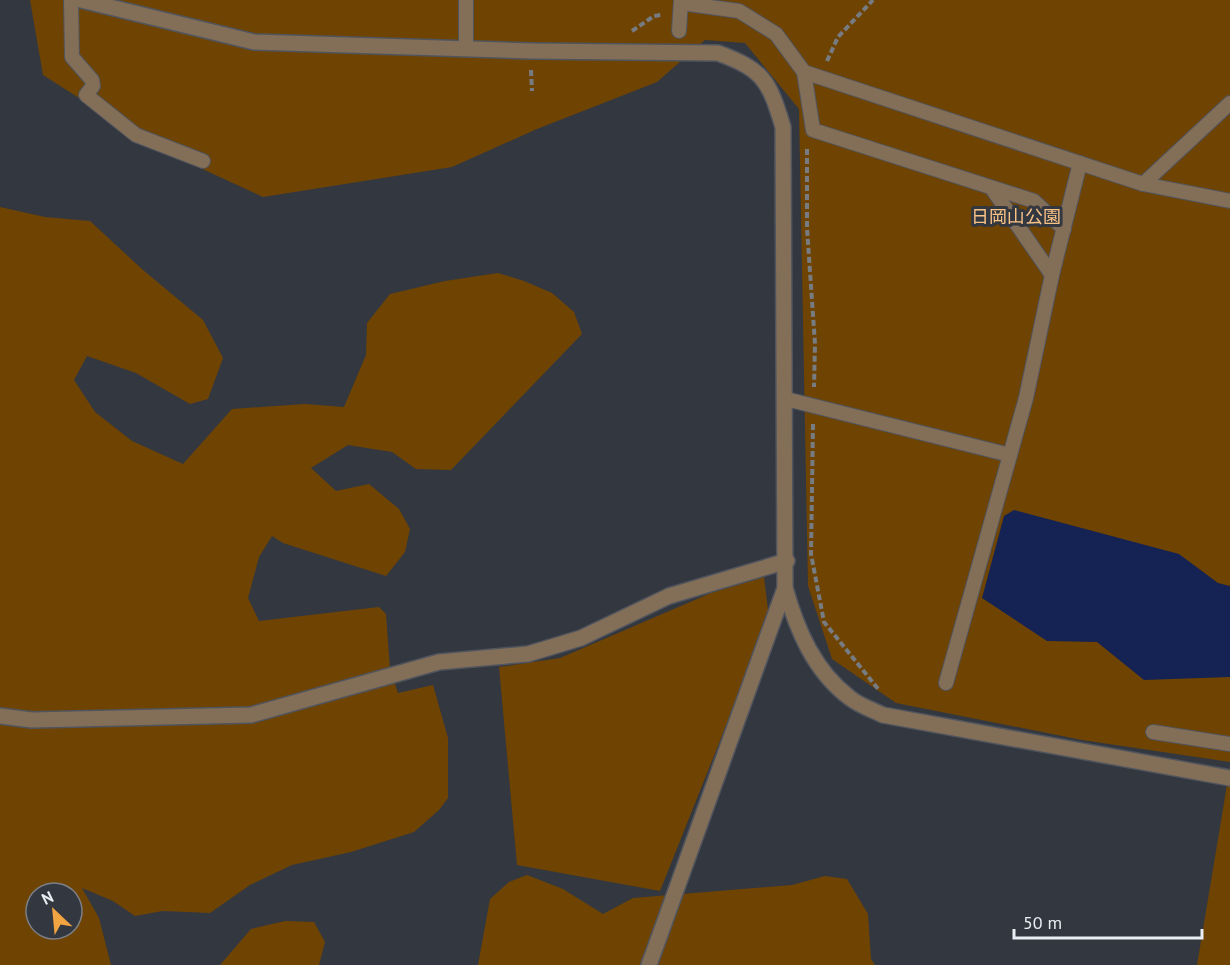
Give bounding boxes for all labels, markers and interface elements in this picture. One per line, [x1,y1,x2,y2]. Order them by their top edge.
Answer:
park label: 日岡山公園 [971,205,1061,228]
north arrow [24,881,84,941]
text: N [38,886,57,909]
scale bar [1014,902,1202,940]
text: 50 m [1023,911,1062,934]

